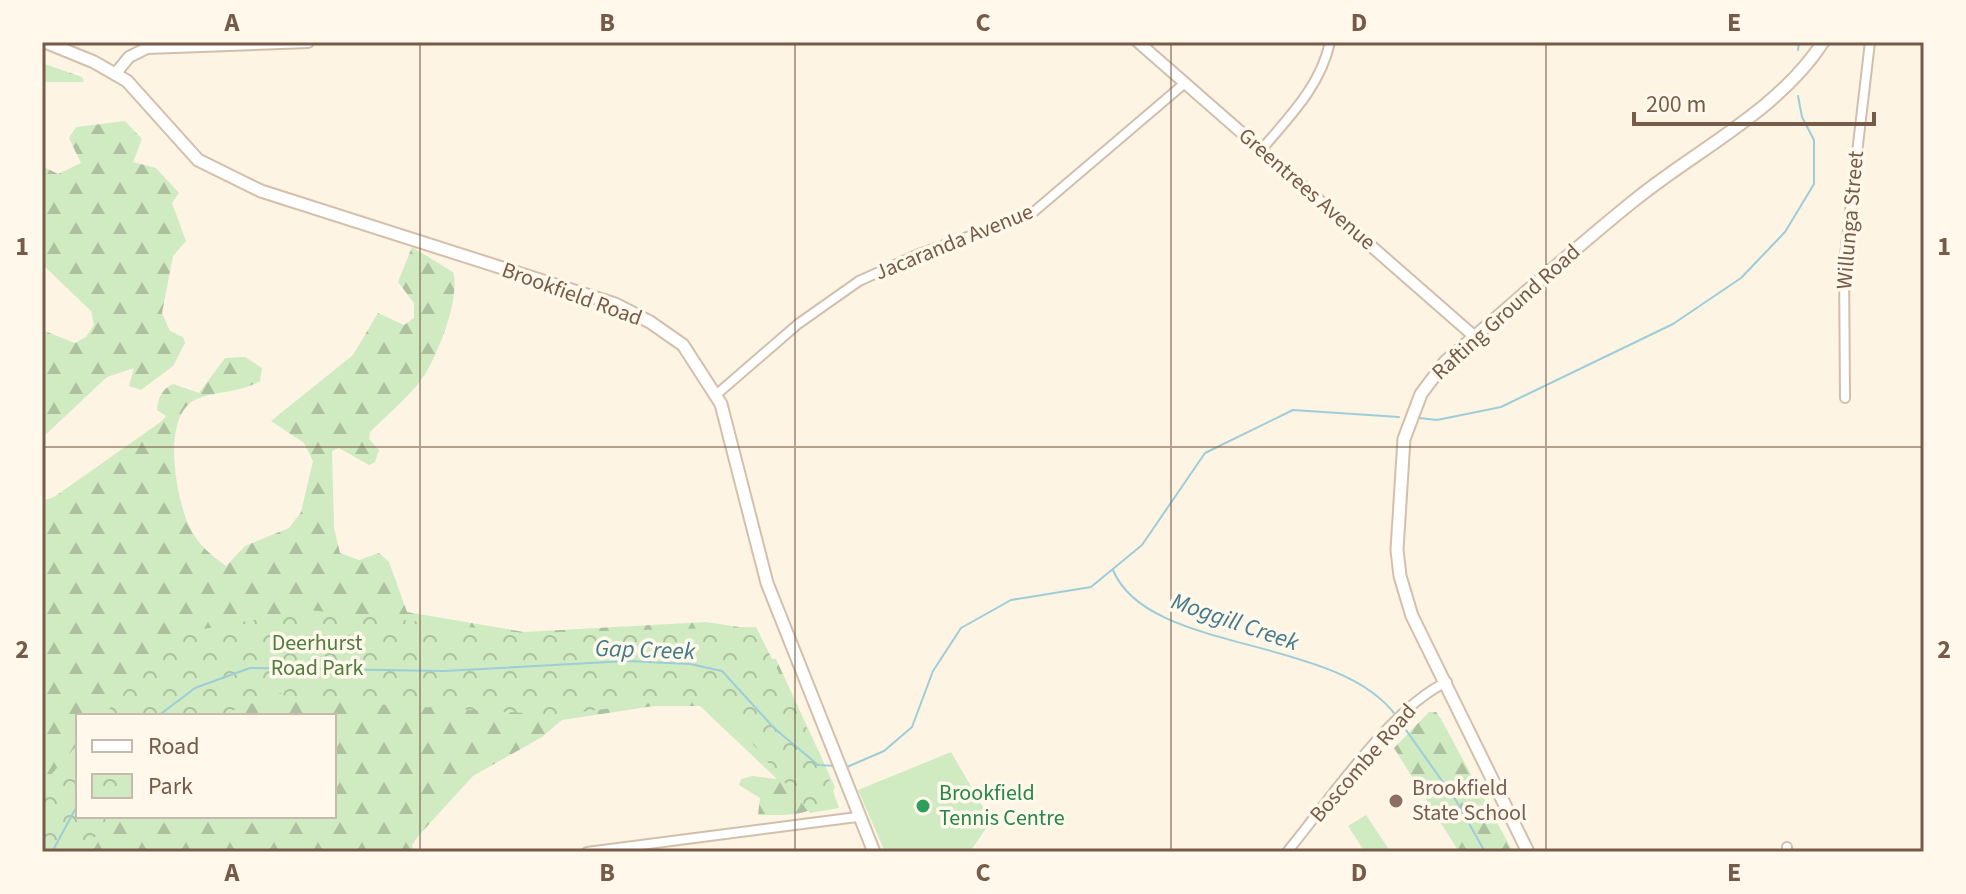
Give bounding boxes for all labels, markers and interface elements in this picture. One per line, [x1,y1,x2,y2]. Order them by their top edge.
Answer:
text: A [224,4,241,41]
text: B [599,4,615,41]
text: C [975,4,991,41]
text: D [1351,4,1367,41]
text: E [1727,4,1741,41]
scale bar [1634,76,1874,126]
text: 200 m [1646,87,1706,122]
street label: Greentrees Avenue [1231,120,1383,258]
street label: Willunga Street [1828,149,1872,291]
street label: Jacaranda Avenue [870,196,1038,288]
text: 1 [15,228,29,265]
text: 1 [1937,228,1951,265]
street label: Rafting Ground Road [1425,236,1587,388]
street label: Brookfield Road [497,254,647,334]
water label: Moggill Creek [1167,584,1304,660]
park label: Deerhurst Road Park [271,627,363,684]
text: 2 [15,631,29,668]
water label: Gap Creek [594,631,696,669]
text: 2 [1937,631,1951,668]
street label: Boscombe Road [1302,696,1424,830]
legend [76,714,336,818]
text: Road [148,729,200,764]
text: Park [148,769,193,804]
place label: Brookfield State School [1412,772,1527,829]
place label: Brookfield Tennis Centre [939,777,1065,834]
marker: Brookfield State School [1387,792,1405,810]
marker: Brookfield Tennis Centre [914,797,932,815]
text: A [224,854,241,891]
text: B [599,854,615,891]
text: C [975,854,991,891]
text: D [1351,854,1367,891]
text: E [1727,854,1741,891]

